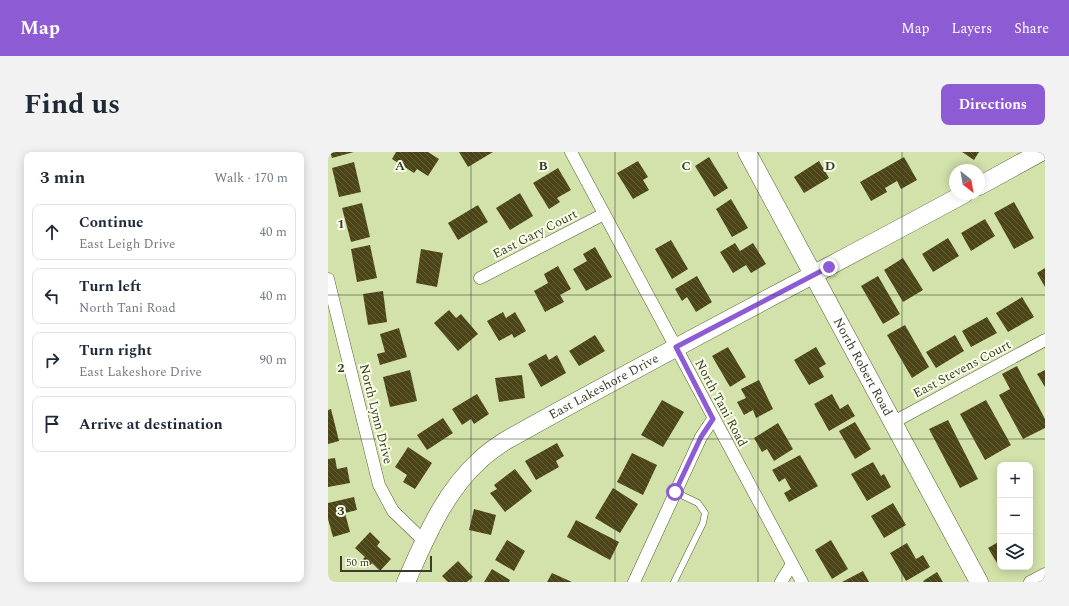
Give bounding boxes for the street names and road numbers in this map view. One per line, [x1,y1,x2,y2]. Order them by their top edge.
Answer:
street label: East Gary Court [489,204,581,264]
street label: North Robert Road [828,314,898,420]
street label: East Stevens Court [909,334,1015,403]
street label: East Lakeshore Drive [545,349,662,425]
street label: North Tani Road [689,356,753,450]
street label: North Lynn Drive [354,362,398,466]

